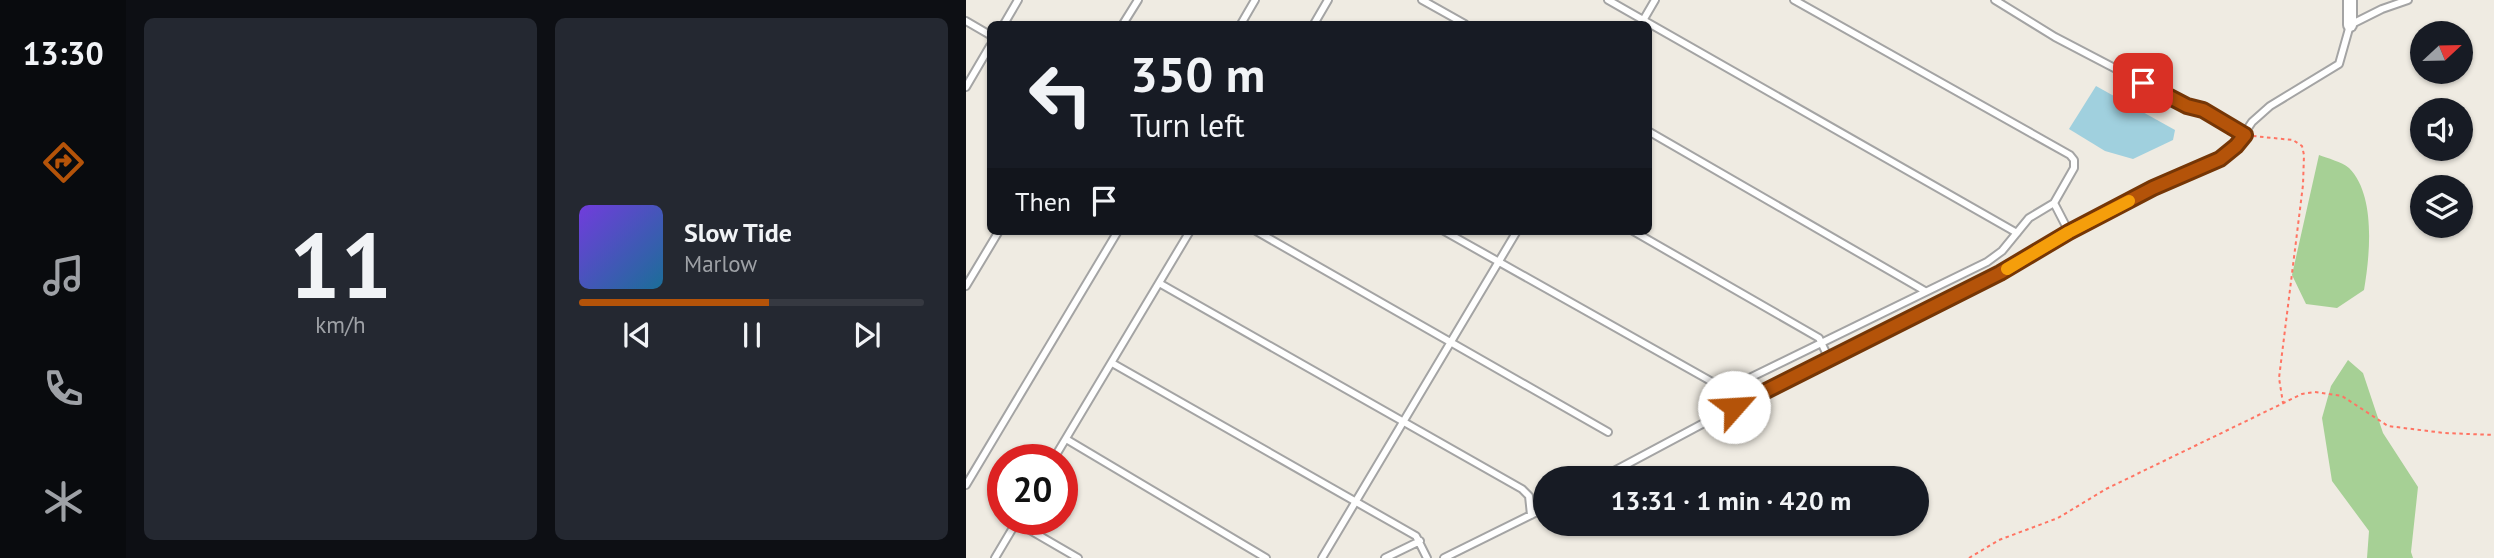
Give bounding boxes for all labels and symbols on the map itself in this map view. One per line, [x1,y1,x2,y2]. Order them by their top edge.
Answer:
north arrow [2410,21,2473,84]
pin [2113,53,2173,113]
position arrow [1697,370,1771,444]
speed limit sign: 20 [987,444,1078,535]

